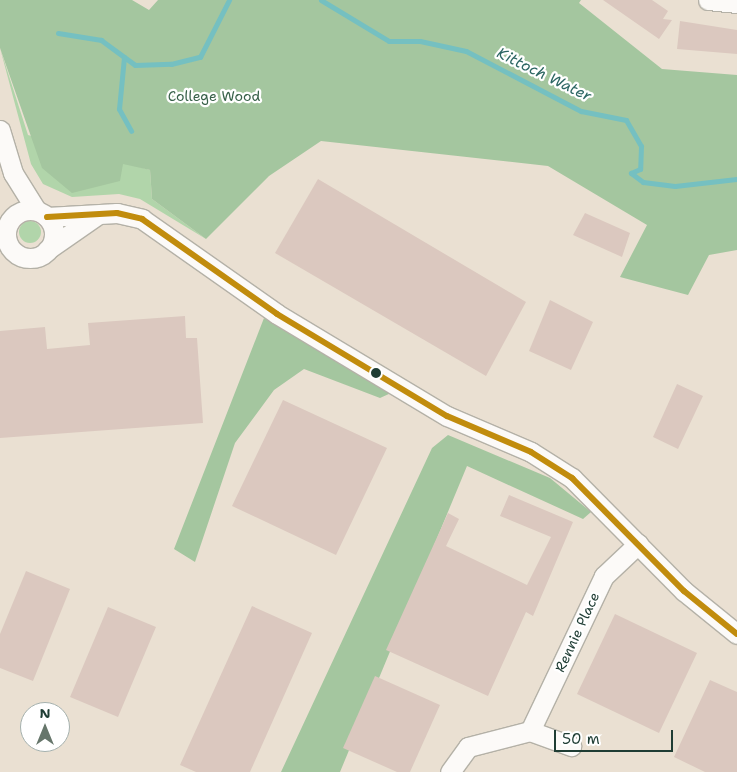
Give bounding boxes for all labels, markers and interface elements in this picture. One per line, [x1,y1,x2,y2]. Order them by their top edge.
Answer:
water label: Kittoch Water [494,44,594,106]
park label: College Wood [168,88,260,104]
unlabelled marker [371,368,381,378]
street label: Rennie Place [551,589,603,675]
north arrow [20,702,70,752]
text: N [39,704,51,722]
scale bar [557,720,676,752]
text: 50 m [562,729,600,749]

